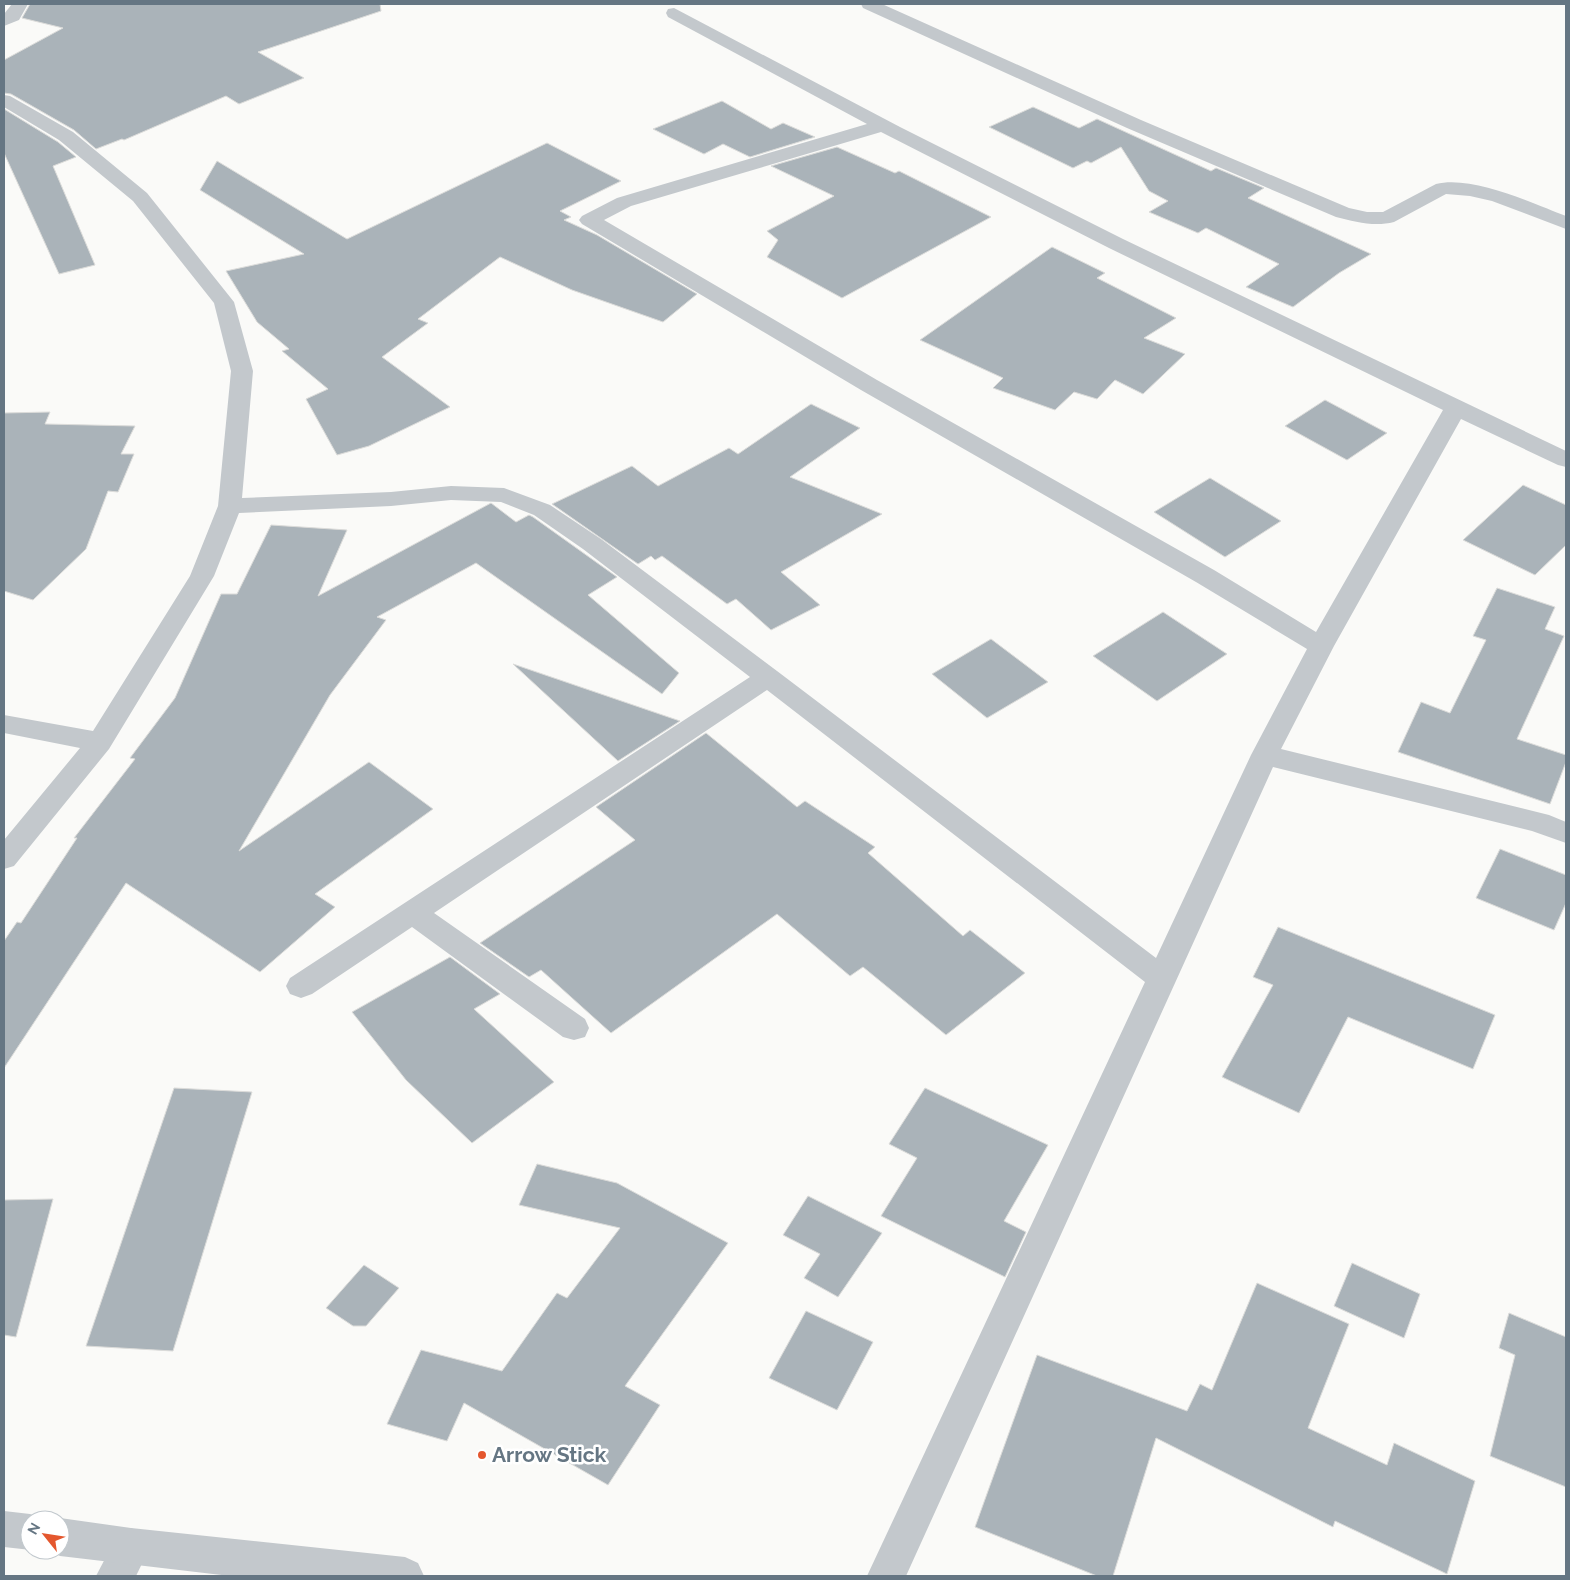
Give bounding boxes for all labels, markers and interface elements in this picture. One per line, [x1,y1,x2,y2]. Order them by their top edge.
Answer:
place label: Arrow Stick [492,1442,607,1467]
marker: Arrow Stick [476,1449,488,1461]
north arrow [20,1510,70,1560]
text: N [24,1520,43,1537]

